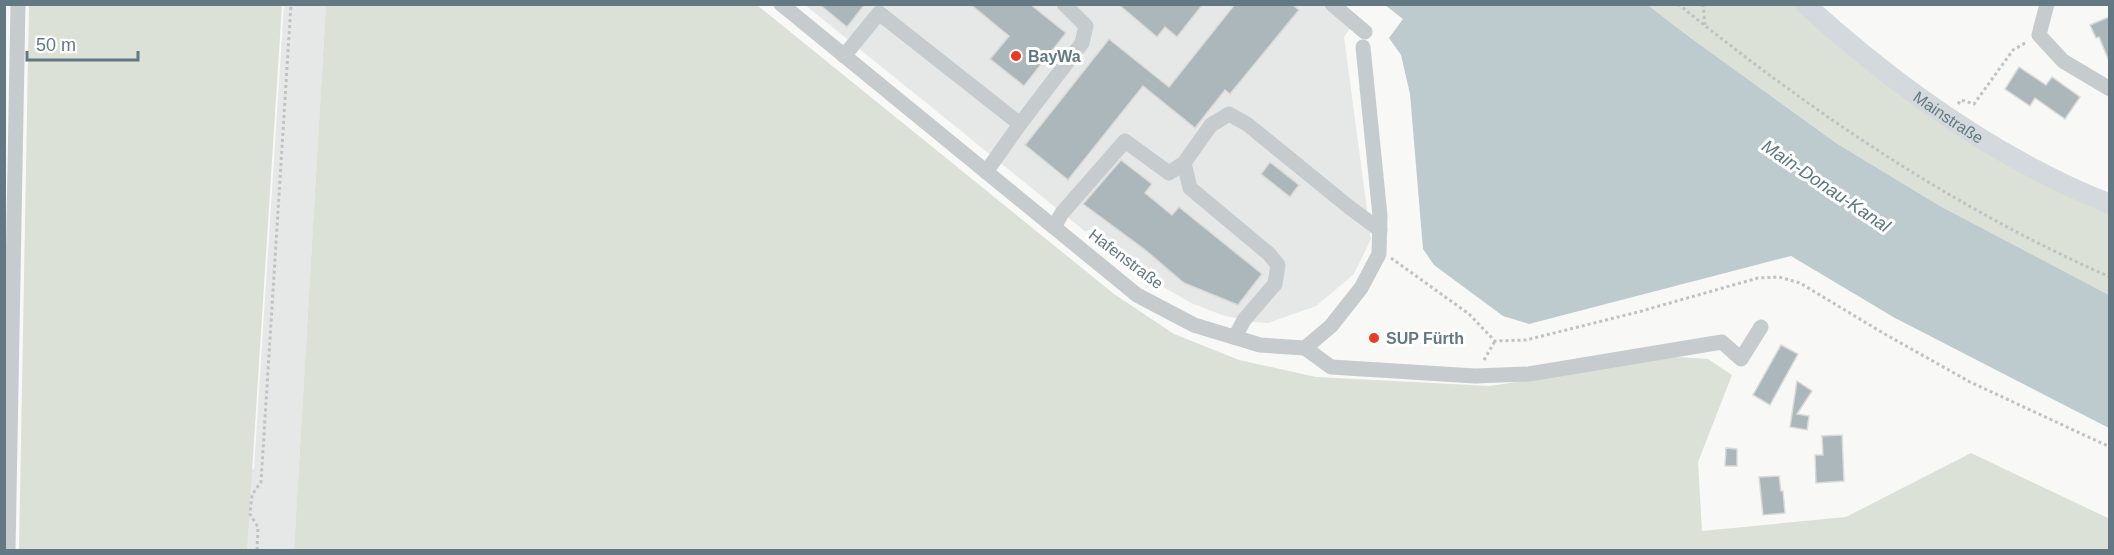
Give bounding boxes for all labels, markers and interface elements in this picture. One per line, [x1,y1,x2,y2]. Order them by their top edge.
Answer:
scale bar [27,24,138,62]
text: 50 m [36,35,76,55]
place label: BayWa [1028,48,1081,65]
marker: BayWa [1009,49,1023,63]
street label: Mainstraße [1911,88,1987,146]
water label: Main-Donau-Kanal [1758,136,1895,237]
street label: Hafenstraße [1086,226,1166,292]
place label: SUP Fürth [1386,330,1464,347]
marker: SUP Fürth [1367,331,1381,345]

